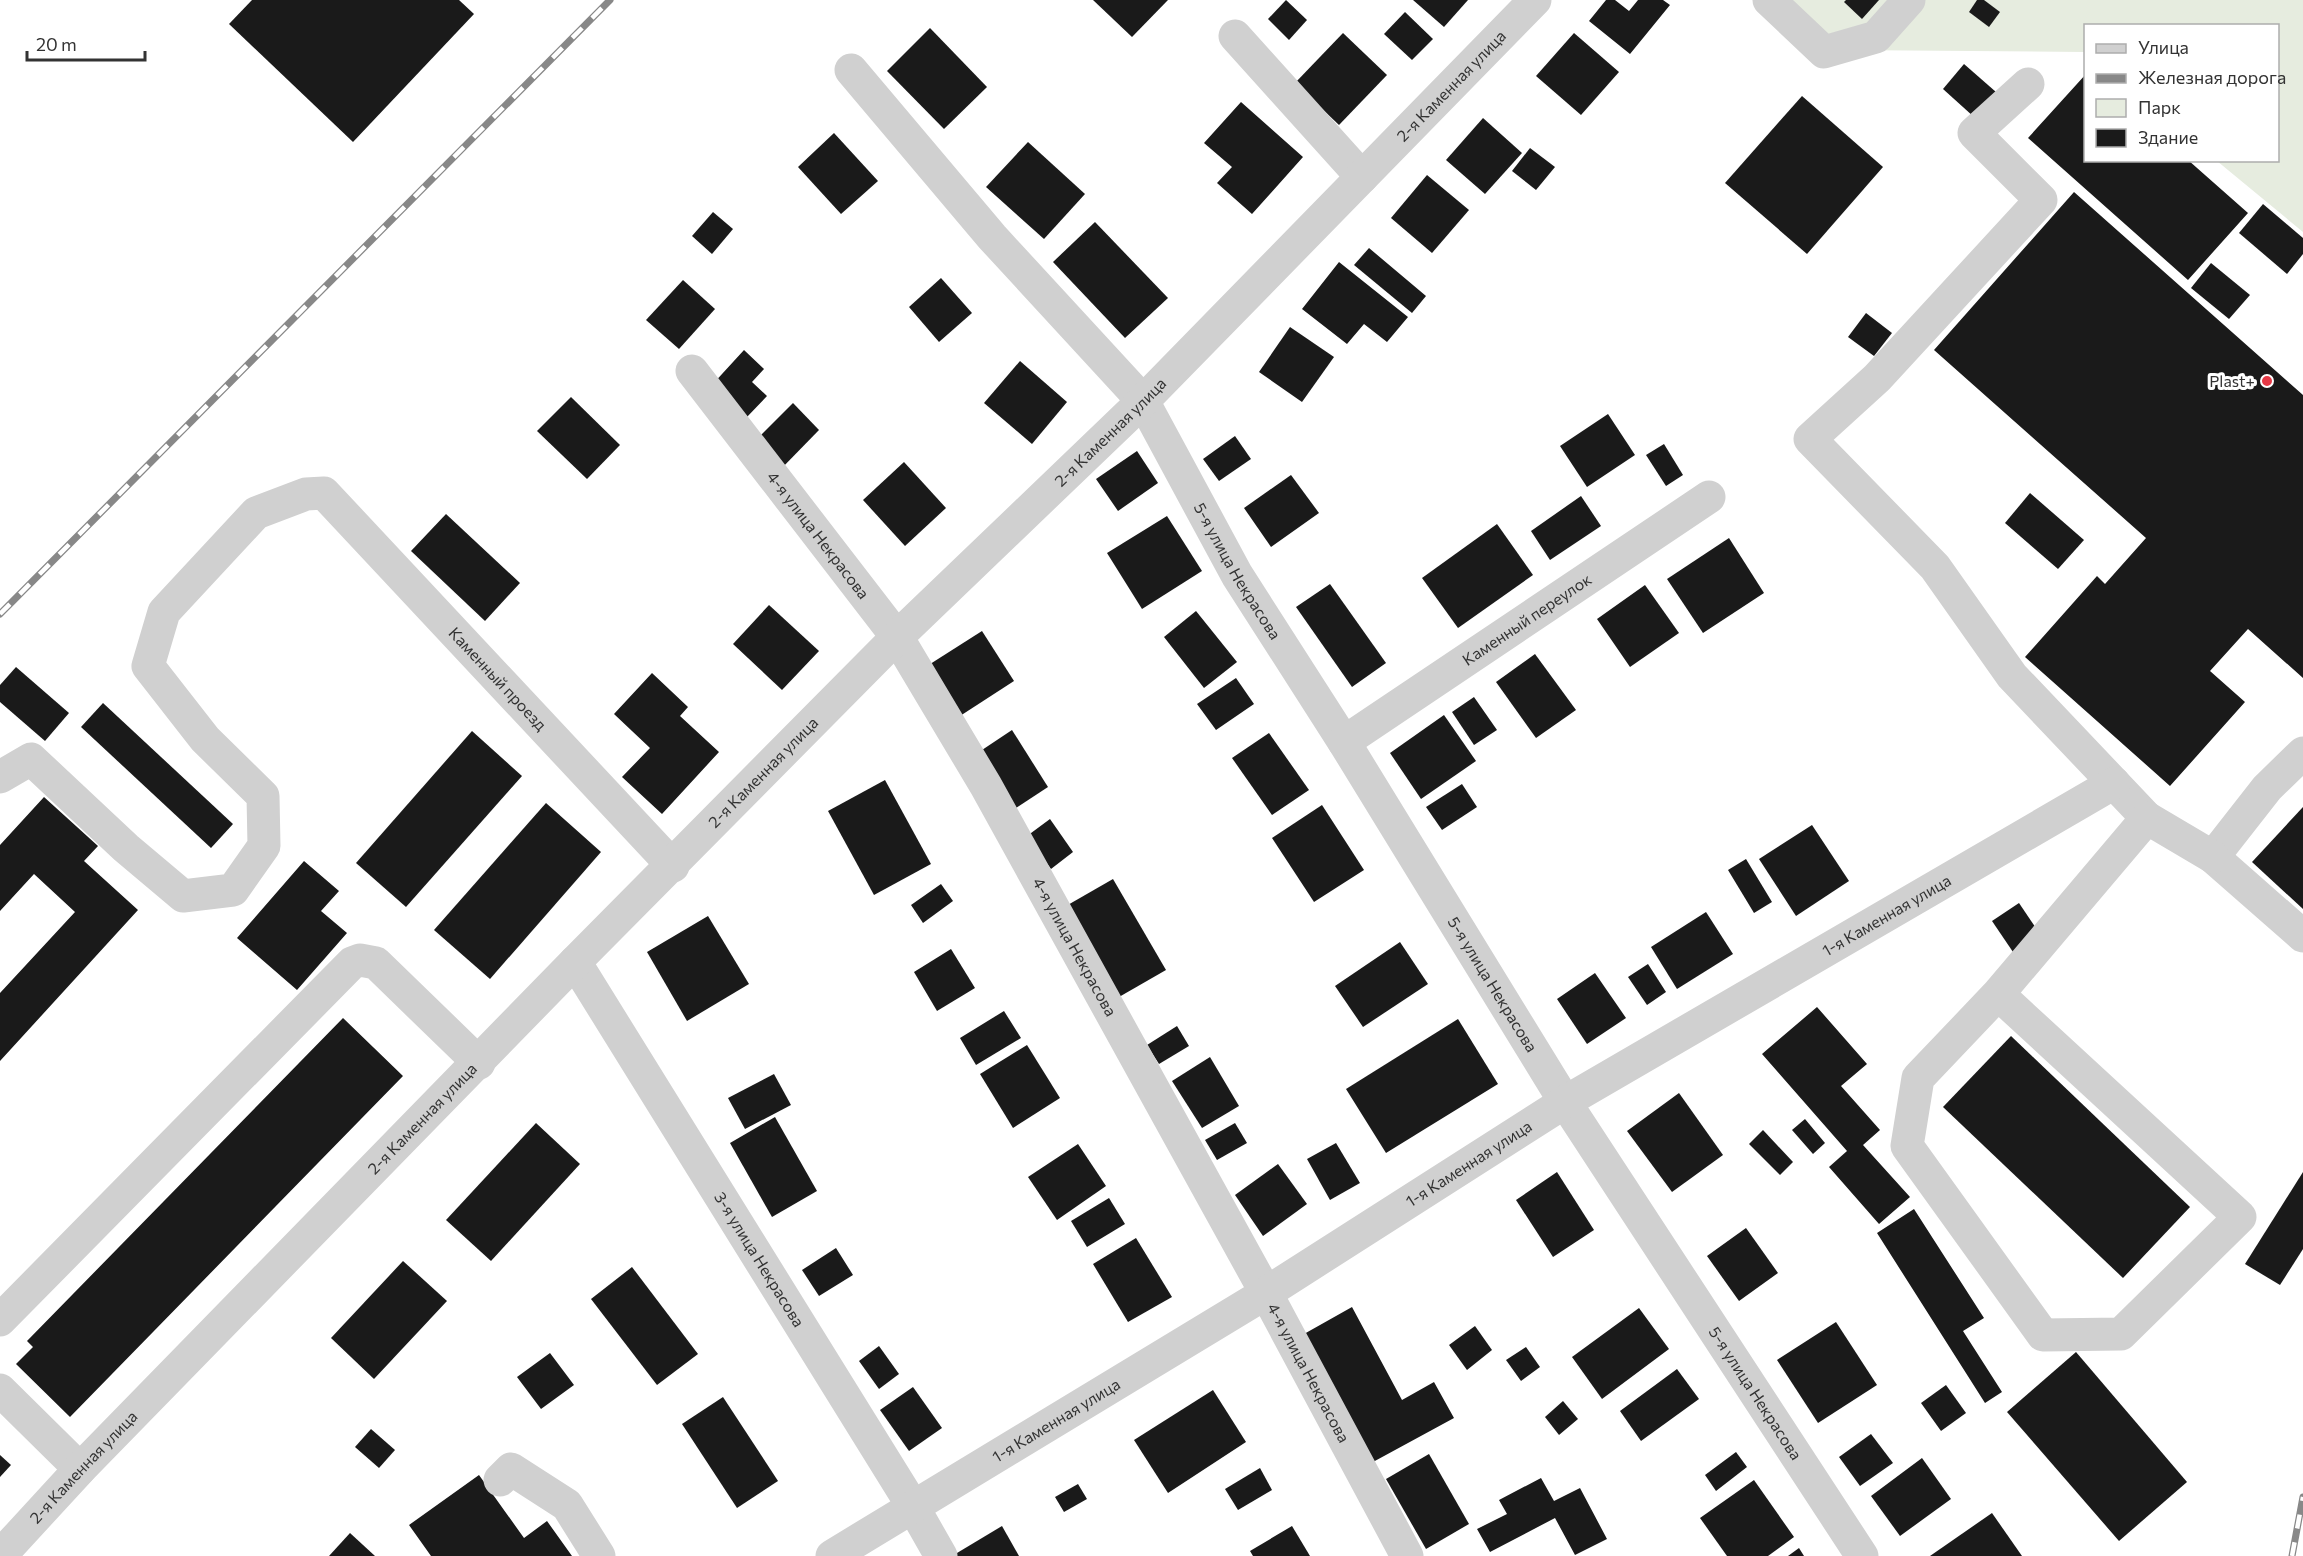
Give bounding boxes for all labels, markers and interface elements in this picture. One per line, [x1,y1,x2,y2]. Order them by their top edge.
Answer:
scale bar [27,24,146,62]
legend [2084,24,2279,162]
street label: 2-я Каменная улица [1392,26,1509,145]
text: 20 m [36,33,77,55]
text: Улица [2138,36,2189,58]
text: Железная дорога [2138,66,2286,88]
text: Парк [2138,96,2181,118]
text: Здание [2138,126,2198,148]
place label: Plast+ [2209,371,2255,390]
street label: 2-я Каменная улица [1050,373,1170,490]
marker: Plast+ [2260,374,2274,388]
street label: 4-я улица Некрасова [764,467,874,602]
street label: 5-я улица Некрасова [1191,499,1286,642]
street label: Каменный переулок [1458,569,1595,669]
street label: Каменный проезд [445,623,551,734]
street label: 2-я Каменная улица [704,713,822,831]
street label: 1-я Каменная улица [1818,870,1954,960]
street label: 4-я улица Некрасова [1029,874,1121,1019]
street label: 5-я улица Некрасова [1444,913,1542,1055]
street label: 2-я Каменная улица [363,1059,480,1178]
street label: 1-я Каменная улица [1402,1116,1535,1210]
street label: 3-я улица Некрасова [711,1188,809,1330]
street label: 4-я улица Некрасова [1264,1299,1354,1446]
street label: 5-я улица Некрасова [1705,1323,1806,1463]
street label: 1-я Каменная улица [989,1374,1123,1466]
street label: 2-я Каменная улица [25,1406,141,1527]

